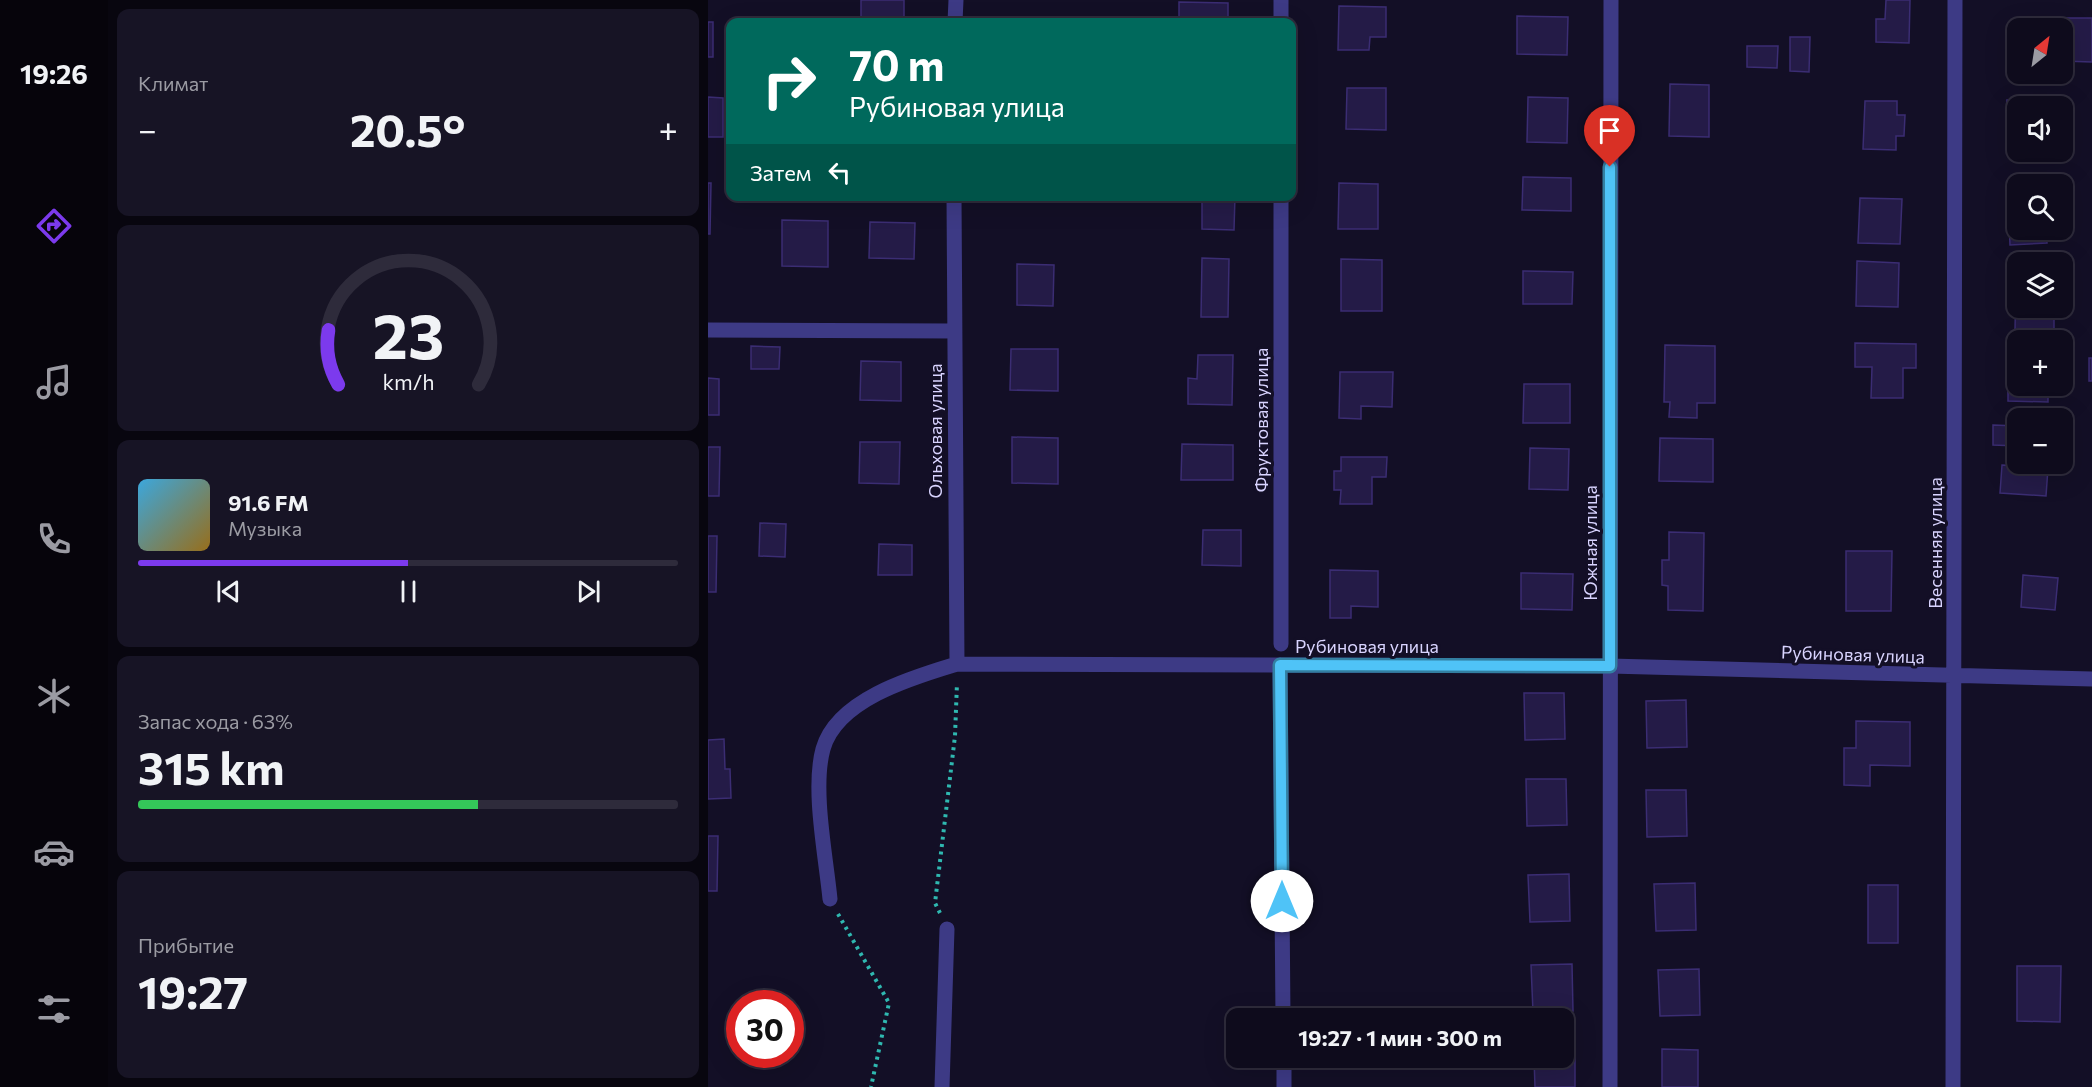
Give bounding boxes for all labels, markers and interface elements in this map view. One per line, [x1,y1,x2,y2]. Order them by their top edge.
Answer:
north arrow [2007,18,2073,84]
map controls [2007,18,2073,474]
text: 70 m [849,38,944,90]
icon: right [750,42,828,120]
text: 19:26 [20,57,88,90]
text: Климат [138,71,208,95]
text: Рубиновая улица [849,90,1065,123]
button: sound [2007,96,2073,162]
text: 20.5° [350,101,465,156]
pin [1584,105,1635,167]
text: − [138,108,157,149]
text: + [659,108,678,149]
icon: arrive [1593,114,1626,147]
icon: left [823,156,856,189]
text: Затем [750,159,811,186]
button: search [2007,174,2073,240]
icon: directions [33,205,75,247]
button: layers [2007,252,2073,318]
text: 23 [372,296,444,372]
button: + [2007,330,2073,396]
street label: Фруктовая улица [1250,348,1272,492]
icon: music [33,361,75,403]
street label: Ольховая улица [924,364,946,498]
text: km/h [382,368,434,394]
button: − [2007,408,2073,474]
street label: Весенняя улица [1924,477,1946,609]
street label: Южная улица [1579,485,1601,601]
text: 91.6 FM [228,489,309,516]
text: Музыка [228,516,302,540]
icon: phone [33,518,75,560]
icon: previous [212,575,245,608]
icon: pause [392,575,425,608]
icon: next [572,575,605,608]
street label: Рубиновая улица [1295,635,1439,657]
street label: Рубиновая улица [1781,640,1925,668]
icon: climate [33,675,75,717]
text: Запас хода · 63% [138,709,293,733]
text: 315 km [138,739,285,794]
icon: car [33,831,75,873]
position arrow [1250,869,1314,933]
text: Прибытие [138,933,234,957]
text: 19:27 [138,963,248,1018]
icon: filters [33,988,75,1030]
speed limit sign: 30 [726,990,804,1068]
text: 19:27 · 1 мин · 300 m [1298,1024,1502,1051]

